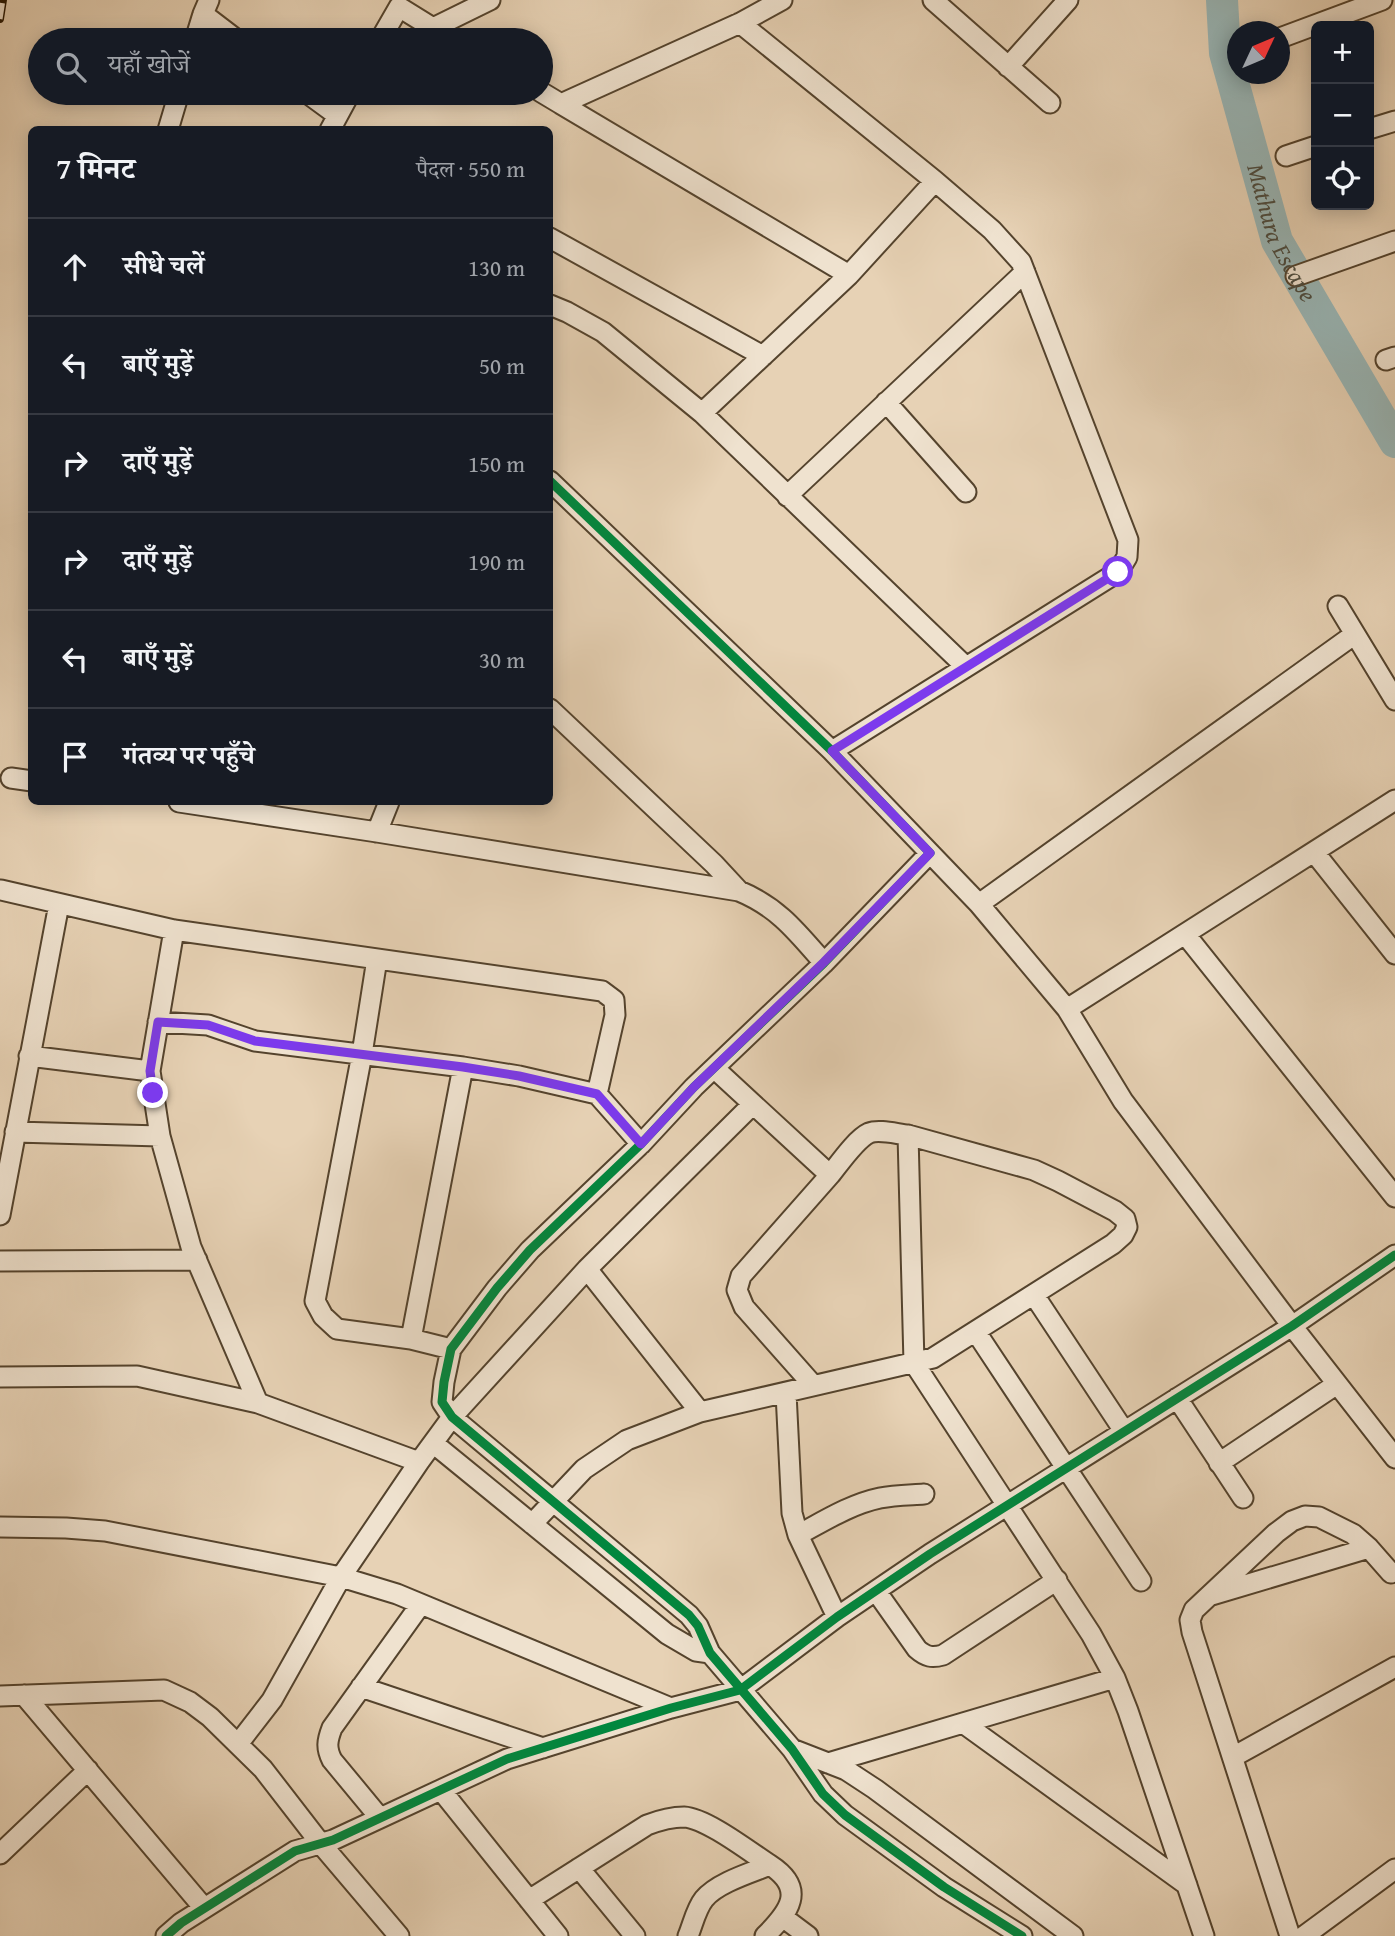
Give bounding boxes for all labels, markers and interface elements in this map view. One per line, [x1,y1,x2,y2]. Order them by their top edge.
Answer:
north arrow [1227,21,1290,84]
map controls [1311,21,1374,210]
button: + [1311,21,1374,84]
search box [28,28,553,105]
text: यहाँ खोजें [108,44,190,83]
icon: search [52,48,90,86]
button: − [1311,84,1374,147]
text: 7 मिनट [56,146,135,190]
button: locate [1311,147,1374,210]
text: पैदल · 550 m [416,152,525,185]
water label: Mathura Escape [1239,159,1326,308]
text: सीधे चलें [123,245,204,284]
icon: ahead [56,248,94,286]
text: 130 m [468,251,525,284]
text: बाएँ मुड़ें [123,343,193,382]
icon: left [56,346,94,384]
text: 50 m [479,349,525,382]
text: दाएँ मुड़ें [123,441,192,480]
icon: right [56,444,94,482]
text: 150 m [468,447,525,480]
text: दाएँ मुड़ें [123,539,192,578]
icon: right [56,542,94,580]
text: 190 m [468,545,525,578]
route start [1102,556,1133,587]
text: बाएँ मुड़ें [123,637,193,676]
icon: left [56,640,94,678]
text: 30 m [479,643,525,676]
text: गंतव्य पर पहुँचे [123,735,255,774]
icon: arrive [56,738,94,776]
route end [137,1077,168,1108]

